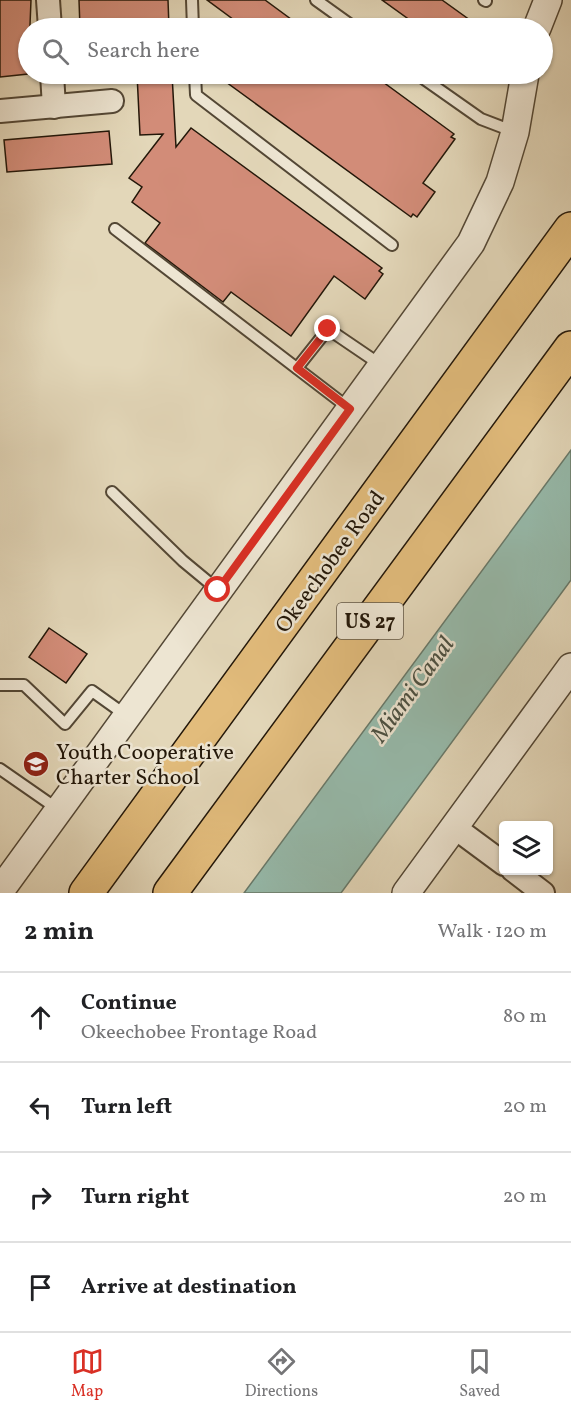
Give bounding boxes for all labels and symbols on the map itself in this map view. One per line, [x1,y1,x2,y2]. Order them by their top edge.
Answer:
route end [314,315,340,341]
street label: Okeechobee Road [269,485,393,640]
route start [204,576,230,602]
road number: US 27 [337,603,403,639]
water label: Miami Canal [363,630,464,751]
place label: Youth Cooperative Charter School [56,738,234,794]
school or university icon: Youth Cooperative Charter School [21,749,51,779]

